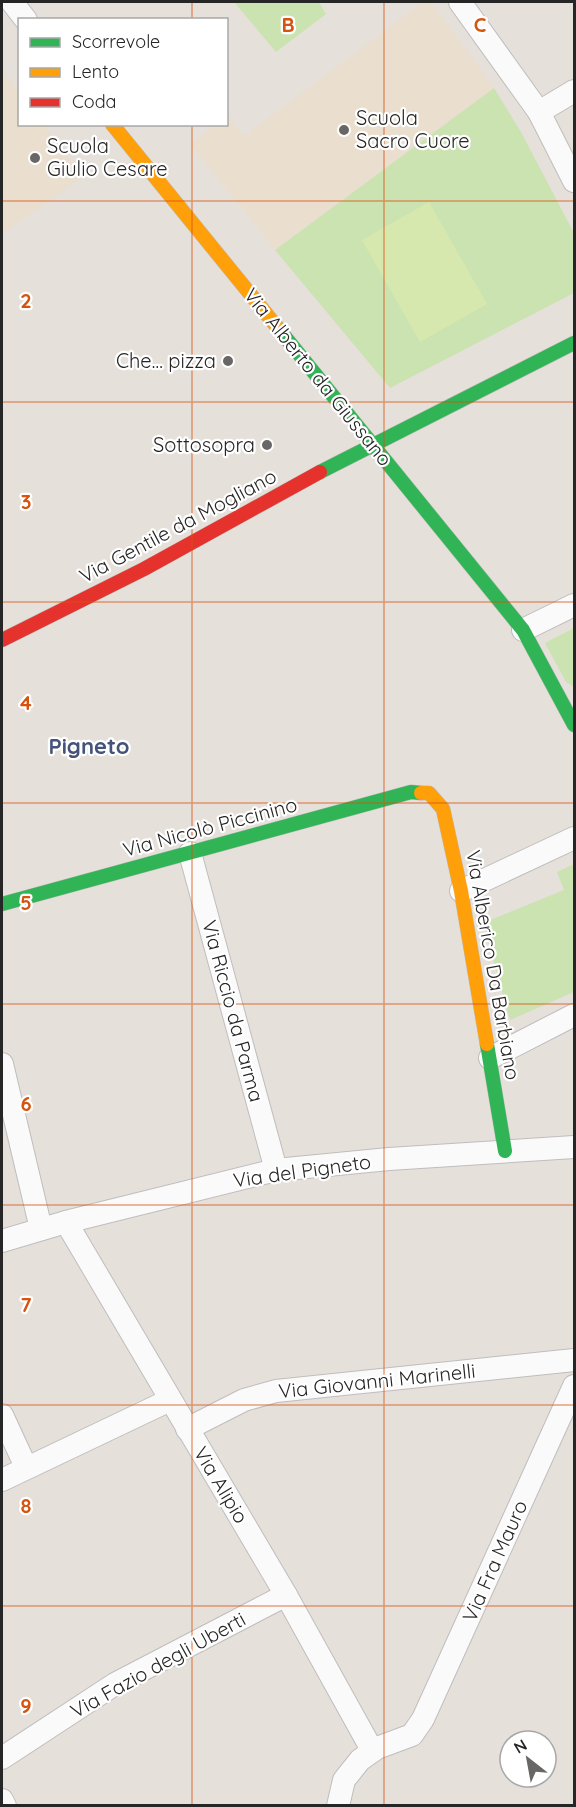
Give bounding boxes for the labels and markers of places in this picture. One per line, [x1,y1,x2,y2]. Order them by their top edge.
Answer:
place label: Scuola Sacro Cuore [356,105,470,153]
marker: Scuola Sacro Cuore [337,123,351,137]
place label: Scuola Giulio Cesare [47,133,168,181]
marker: Scuola Giulio Cesare [28,151,42,165]
place label: Che… pizza [116,348,216,373]
marker: Che… pizza [221,354,235,368]
place label: Sottosopra [153,432,255,457]
marker: Sottosopra [260,438,274,452]

